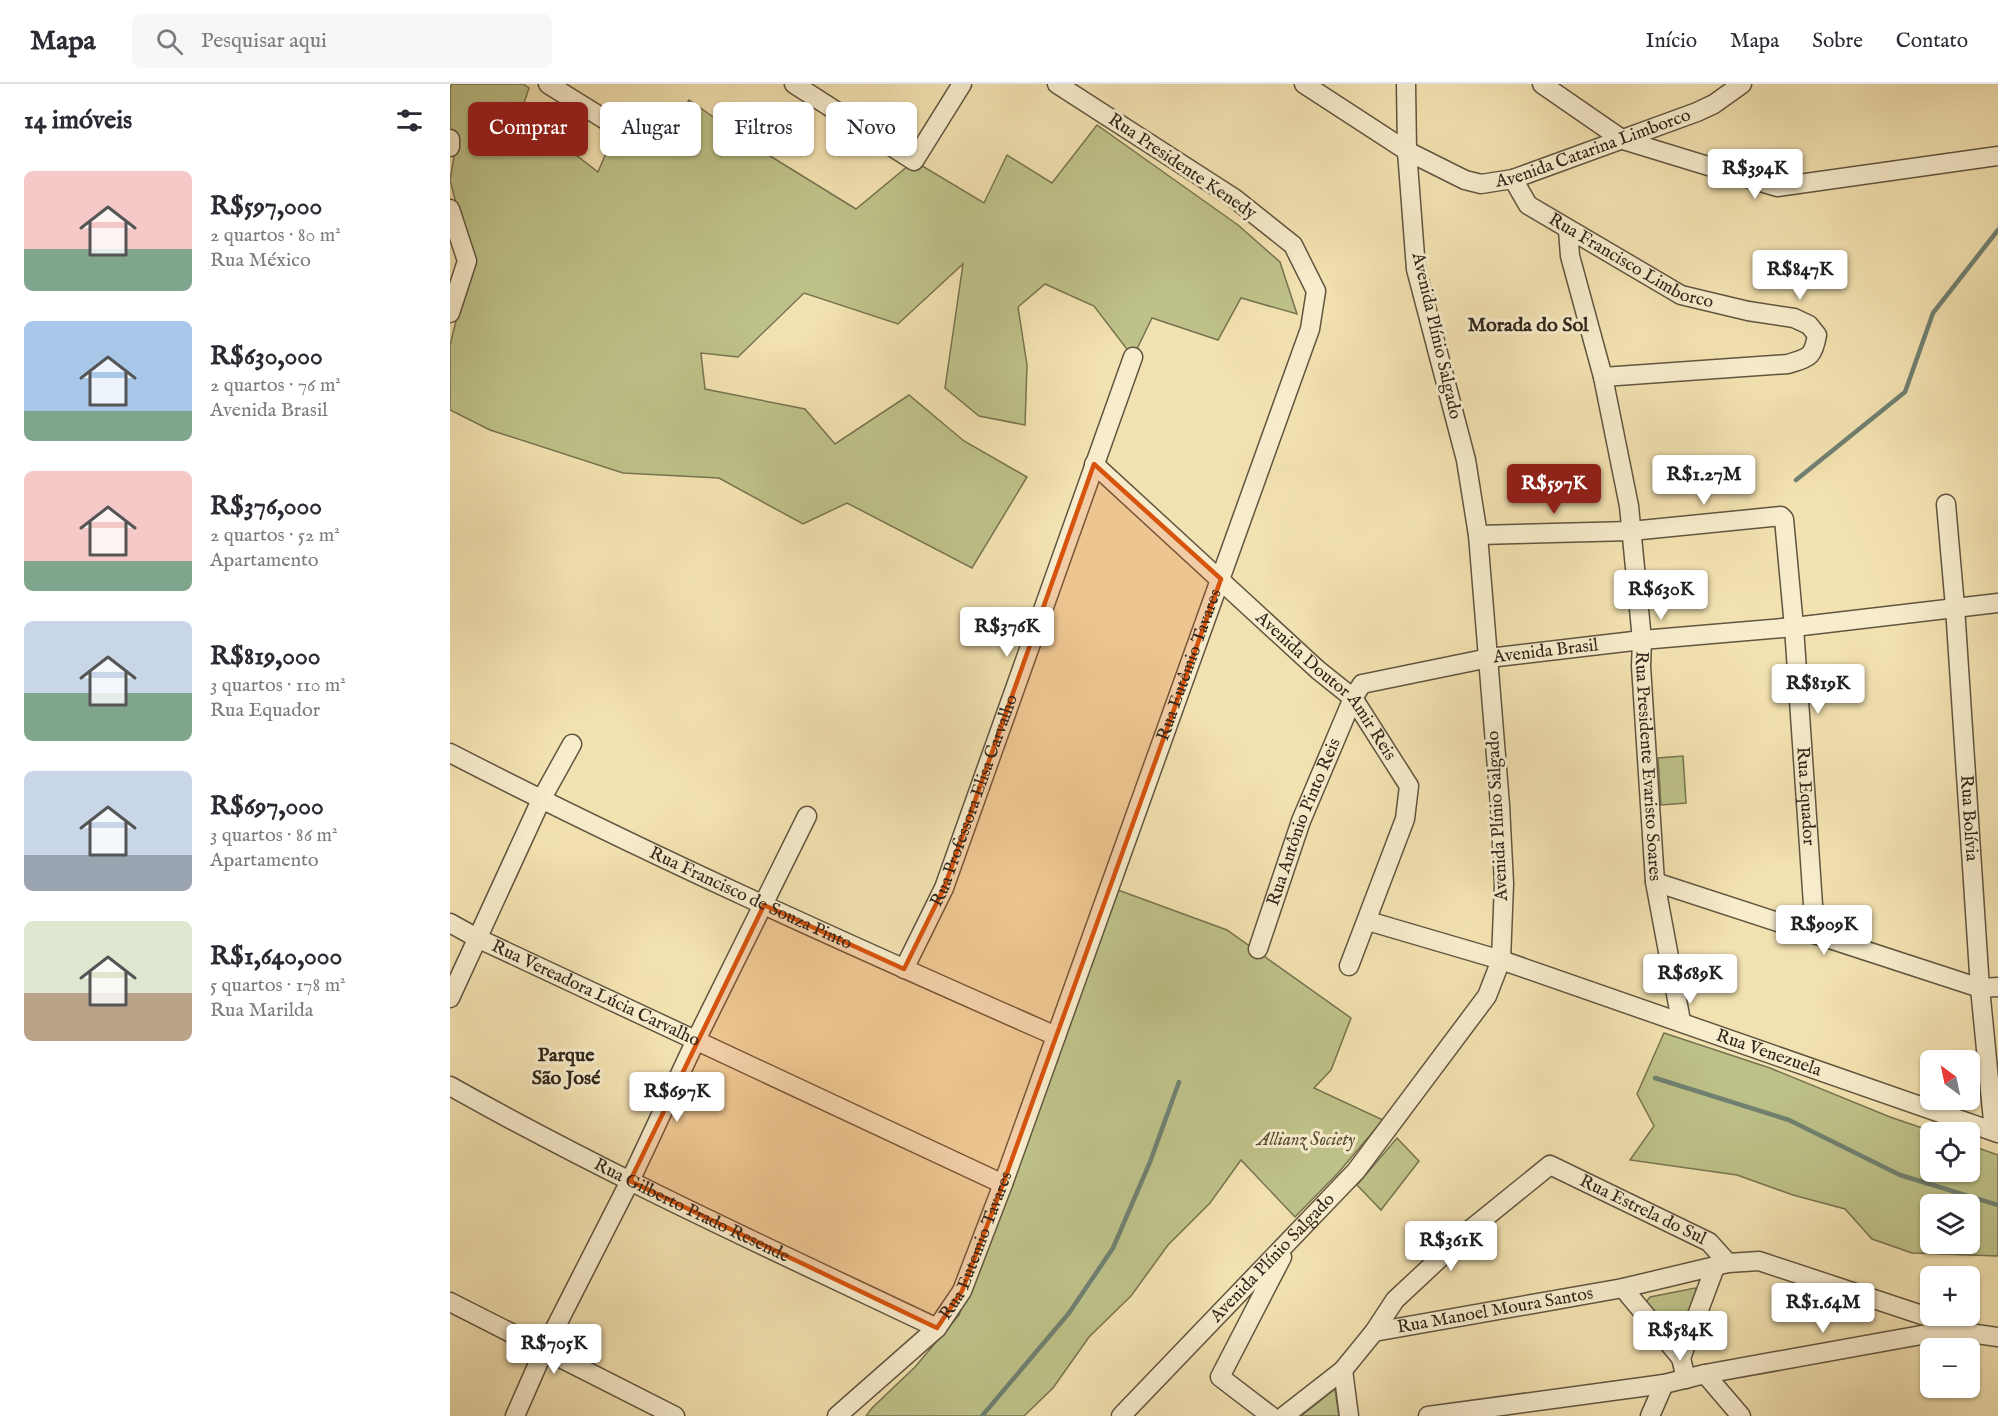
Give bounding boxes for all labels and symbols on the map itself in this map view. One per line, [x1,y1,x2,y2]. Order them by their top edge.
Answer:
street label: Avenida Catarina Limborco [1493,104,1694,193]
street label: Rua Presidente Kenedy [1103,109,1261,225]
pin: R$394K [1706,149,1804,200]
street label: Rua Francisco Limborco [1544,208,1716,314]
street label: Avenida Plínio Salgado [1405,249,1466,422]
pin: R$847K [1751,250,1849,301]
district label: Morada do Sol [1467,313,1589,338]
pin: R$1.27M [1649,455,1759,506]
pin: R$597K [1505,464,1603,515]
pin: R$630K [1612,570,1710,621]
street label: Rua Eutêmio Tavares [1152,586,1227,744]
street label: Avenida Doutor Amir Reis [1250,606,1401,765]
pin: R$376K [958,607,1056,658]
street label: Avenida Brasil [1491,634,1600,669]
street label: Rua Presidente Evaristo Soares [1629,651,1666,882]
pin: R$819K [1769,664,1867,715]
street label: Rua Professora Elisa Carvalho [925,691,1024,911]
street label: Avenida Plínio Salgado [1482,730,1514,903]
street label: Rua Antônio Pinto Reis [1262,735,1346,909]
street label: Rua Equador [1791,746,1820,847]
street label: Rua Bolívia [1955,774,1983,862]
street label: Rua Francisco de Souza Pinto [646,842,856,955]
pin: R$909K [1775,905,1873,956]
street label: Rua Vereadora Lúcia Carvalho [488,935,704,1052]
pin: R$689K [1641,954,1739,1005]
street label: Rua Venezuela [1713,1024,1825,1082]
district label: Parque São José [532,1043,601,1091]
north arrow [1920,1050,1980,1110]
pin: R$697K [628,1072,726,1123]
park label: Allianz Society [1255,1129,1355,1152]
street label: Rua Gilberto Prado Resende [590,1153,793,1268]
street label: Rua Eutemio Tavares [934,1169,1018,1324]
street label: Rua Estrela do Sul [1576,1170,1710,1250]
street label: Avenida Plínio Salgado [1205,1188,1340,1328]
pin: R$361K [1402,1221,1500,1272]
street label: Rua Manoel Moura Santos [1395,1282,1595,1339]
pin: R$1.64M [1768,1283,1878,1334]
pin: R$584K [1631,1311,1729,1362]
pin: R$705K [505,1324,603,1375]

